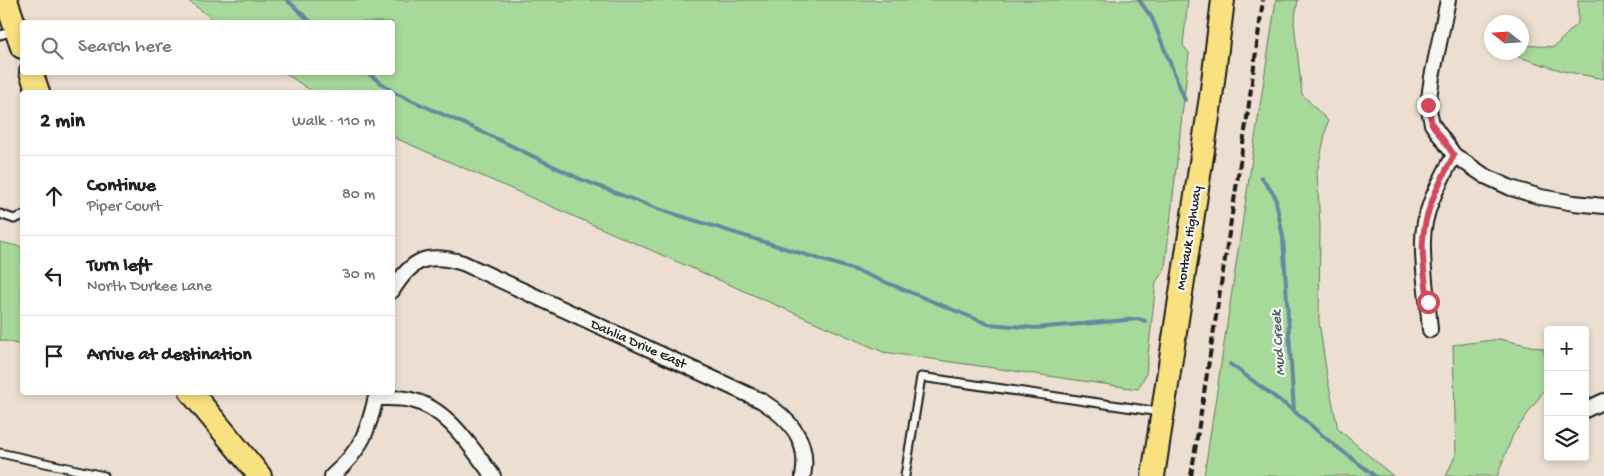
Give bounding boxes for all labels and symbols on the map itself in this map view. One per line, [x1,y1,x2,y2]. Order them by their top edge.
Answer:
north arrow [1484,15,1529,60]
route end [1417,94,1440,117]
street label: Montauk Highway [1173,185,1207,291]
route start [1417,291,1440,314]
water label: Mud Creek [1268,308,1290,376]
street label: Dahlia Drive East [587,316,690,374]

